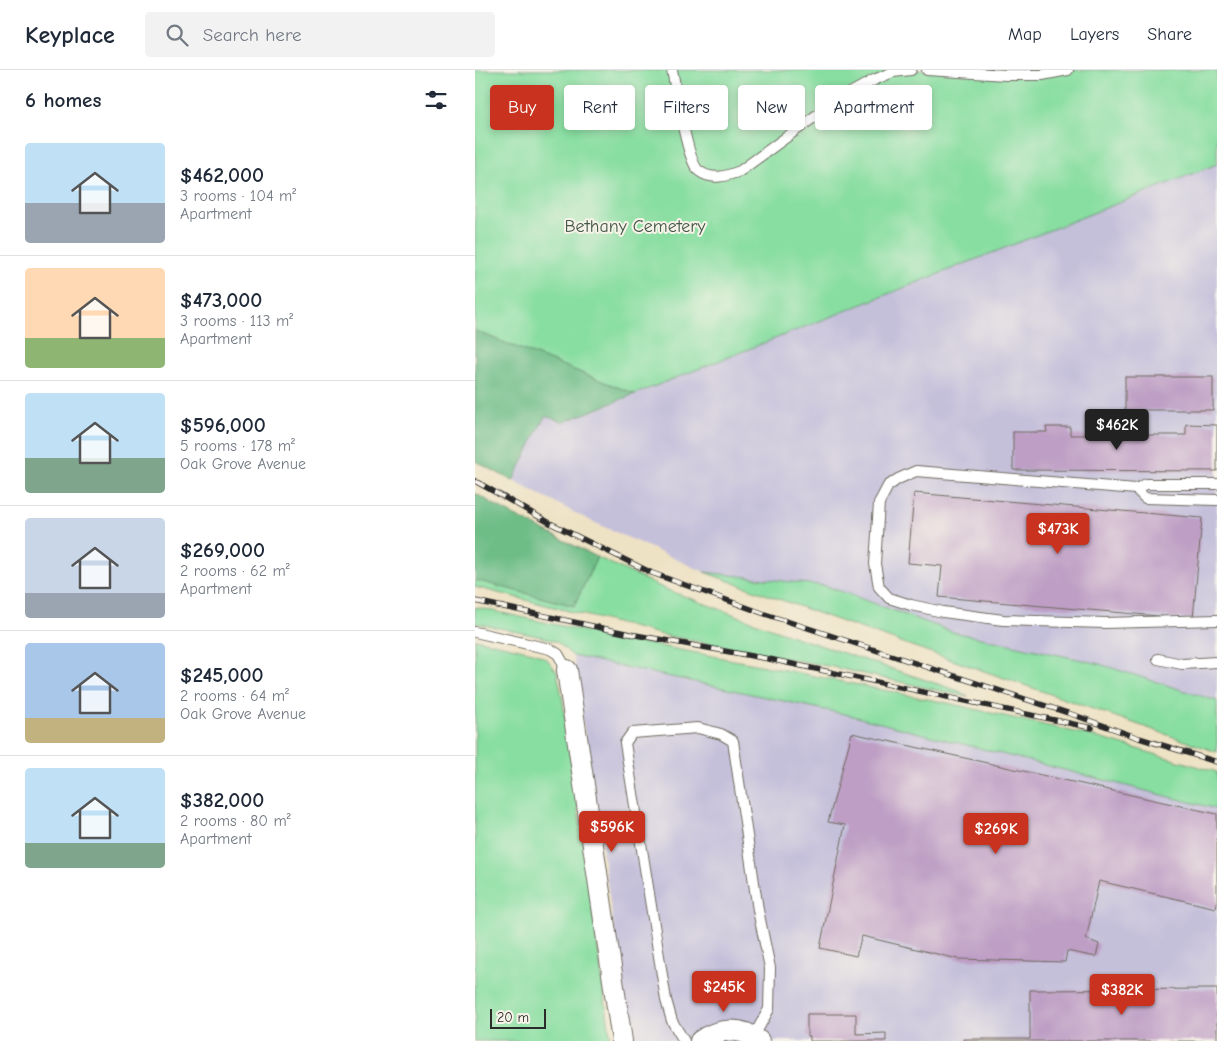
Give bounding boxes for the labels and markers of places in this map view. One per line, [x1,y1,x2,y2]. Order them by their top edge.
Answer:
pin: $462K [1082,408,1152,451]
pin: $473K [1023,512,1093,555]
pin: $596K [577,810,647,853]
pin: $269K [961,812,1031,855]
pin: $245K [689,970,759,1013]
pin: $382K [1087,974,1157,1016]

